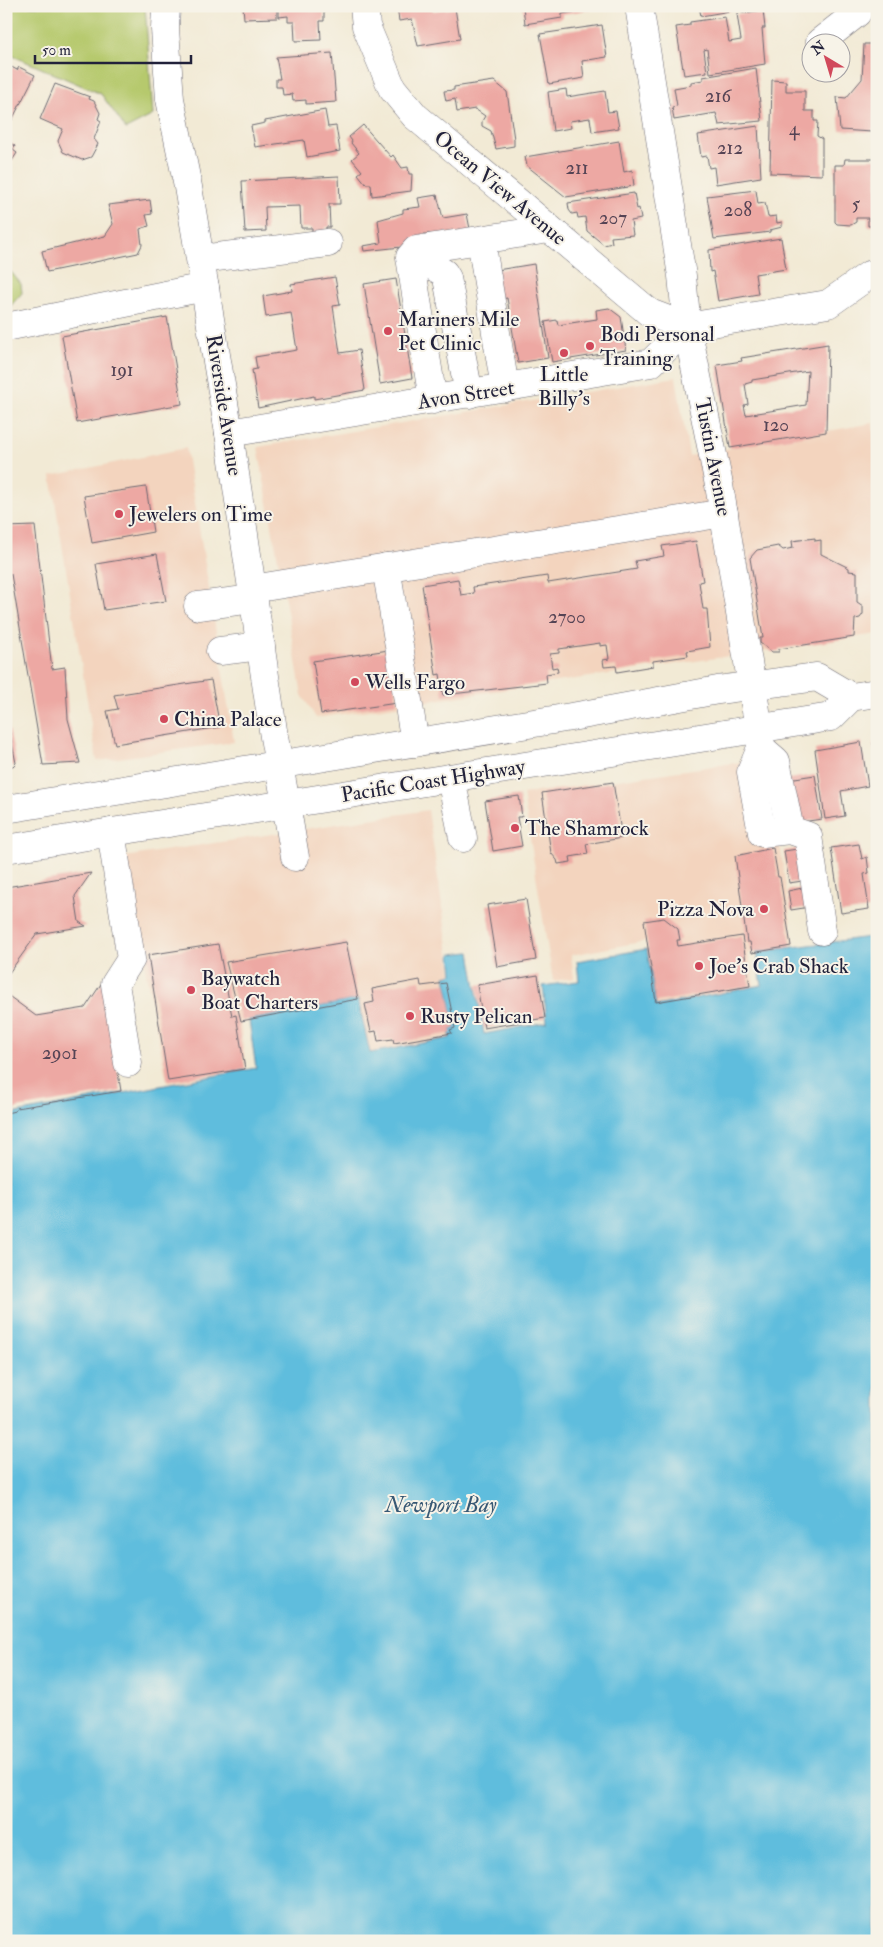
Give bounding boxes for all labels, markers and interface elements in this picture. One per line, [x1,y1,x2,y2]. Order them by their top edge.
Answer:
scale bar [35,32,191,64]
north arrow [800,32,850,82]
text: N [807,37,829,59]
text: 50 m [42,41,71,60]
house number: 216 [705,84,732,108]
house number: 4 [789,117,800,141]
street label: Ocean View Avenue [428,124,572,252]
house number: 212 [717,136,743,160]
house number: 211 [565,156,589,180]
house number: 5 [852,192,861,216]
house number: 208 [724,198,752,222]
house number: 207 [599,206,627,230]
place label: Mariners Mile Pet Clinic [398,306,519,357]
place label: Bodi Personal Training [600,321,715,372]
marker: Mariners Mile Pet Clinic [382,325,394,337]
street label: Riverside Avenue [199,332,249,478]
marker: Bodi Personal Training [584,340,596,352]
marker: Little Billy's [558,347,570,359]
house number: 191 [110,358,134,382]
place label: Little Billy's [538,361,590,412]
street label: Avon Street [415,374,517,416]
street label: Tustin Avenue [688,396,738,519]
house number: 120 [763,413,789,437]
place label: Jewelers on Time [128,501,273,528]
marker: Jewelers on Time [113,508,125,520]
house number: 2700 [548,605,586,629]
place label: Wells Fargo [364,669,465,696]
marker: Wells Fargo [349,676,361,688]
place label: China Palace [174,706,282,733]
marker: China Palace [158,713,170,725]
street label: Pacific Coast Highway [339,753,528,809]
place label: The Shamrock [525,815,649,842]
marker: The Shamrock [509,822,521,834]
place label: Pizza Nova [657,896,754,923]
marker: Pizza Nova [758,903,770,915]
place label: Joe's Crab Shack [708,953,849,980]
marker: Joe's Crab Shack [693,960,705,972]
place label: Baywatch Boat Charters [201,965,318,1016]
marker: Baywatch Boat Charters [185,984,197,996]
place label: Rusty Pelican [420,1003,533,1030]
marker: Rusty Pelican [404,1010,416,1022]
house number: 2901 [42,1041,78,1065]
water label: Newport Bay [384,1491,497,1519]

